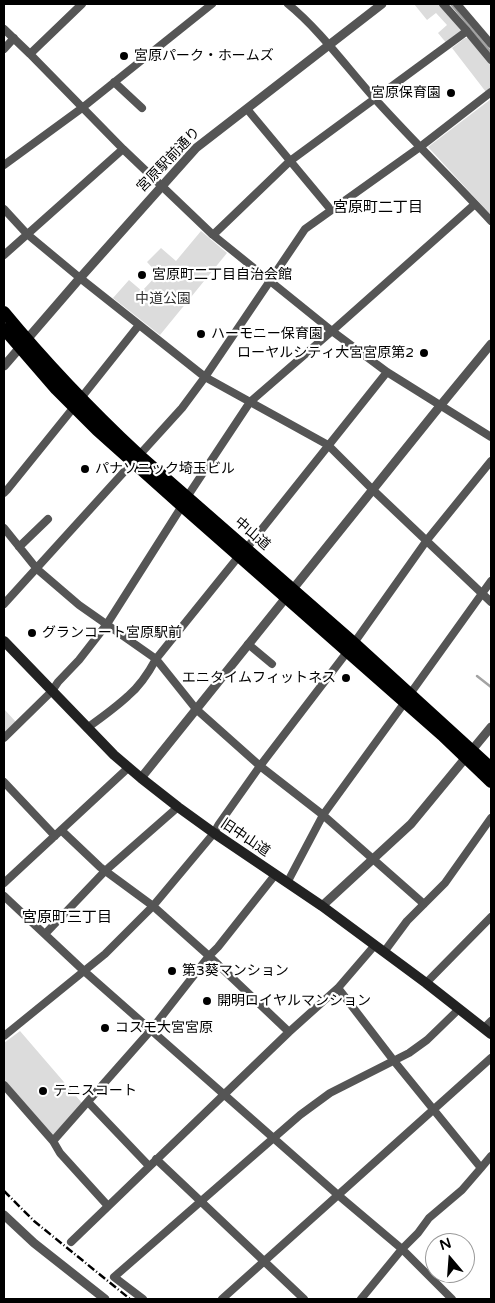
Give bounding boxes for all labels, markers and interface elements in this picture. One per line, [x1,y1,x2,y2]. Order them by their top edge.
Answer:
place label: 宮原パーク・ホームズ [134,48,274,64]
marker: 宮原パーク・ホームズ [118,50,130,62]
place label: 宮原保育園 [371,85,441,101]
marker: 宮原保育園 [445,87,457,99]
street label: 宮原駅前通り [134,124,204,196]
district label: 宮原町二丁目 [333,199,423,217]
place label: 宮原町二丁目自治会館 [152,267,292,283]
marker: 宮原町二丁目自治会館 [136,269,148,281]
park label: 中道公園 [135,291,191,307]
place label: ハーモニー保育園 [211,326,323,342]
marker: ハーモニー保育園 [195,328,207,340]
place label: ローヤルシティ大宮宮原第2 [237,345,414,361]
marker: ローヤルシティ大宮宮原第2 [418,347,430,359]
place label: パナソニック埼玉ビル [95,461,235,477]
marker: パナソニック埼玉ビル [79,463,91,475]
street label: 中山道 [231,514,273,554]
place label: グランコート宮原駅前 [42,625,182,641]
marker: グランコート宮原駅前 [26,627,38,639]
place label: エニタイムフィットネス [182,670,336,686]
marker: エニタイムフィットネス [340,672,352,684]
street label: 旧中山道 [217,815,273,861]
district label: 宮原町三丁目 [22,909,112,927]
place label: 第3葵マンション [182,963,289,979]
marker: 第3葵マンション [166,965,178,977]
place label: 開明ロイヤルマンション [217,993,371,1009]
marker: 開明ロイヤルマンション [201,995,213,1007]
place label: コスモ大宮宮原 [115,1020,213,1036]
marker: コスモ大宮宮原 [99,1022,111,1034]
place label: テニスコート [53,1083,137,1099]
marker: テニスコート [37,1085,49,1097]
north arrow [425,1233,475,1283]
text: N [438,1234,453,1254]

